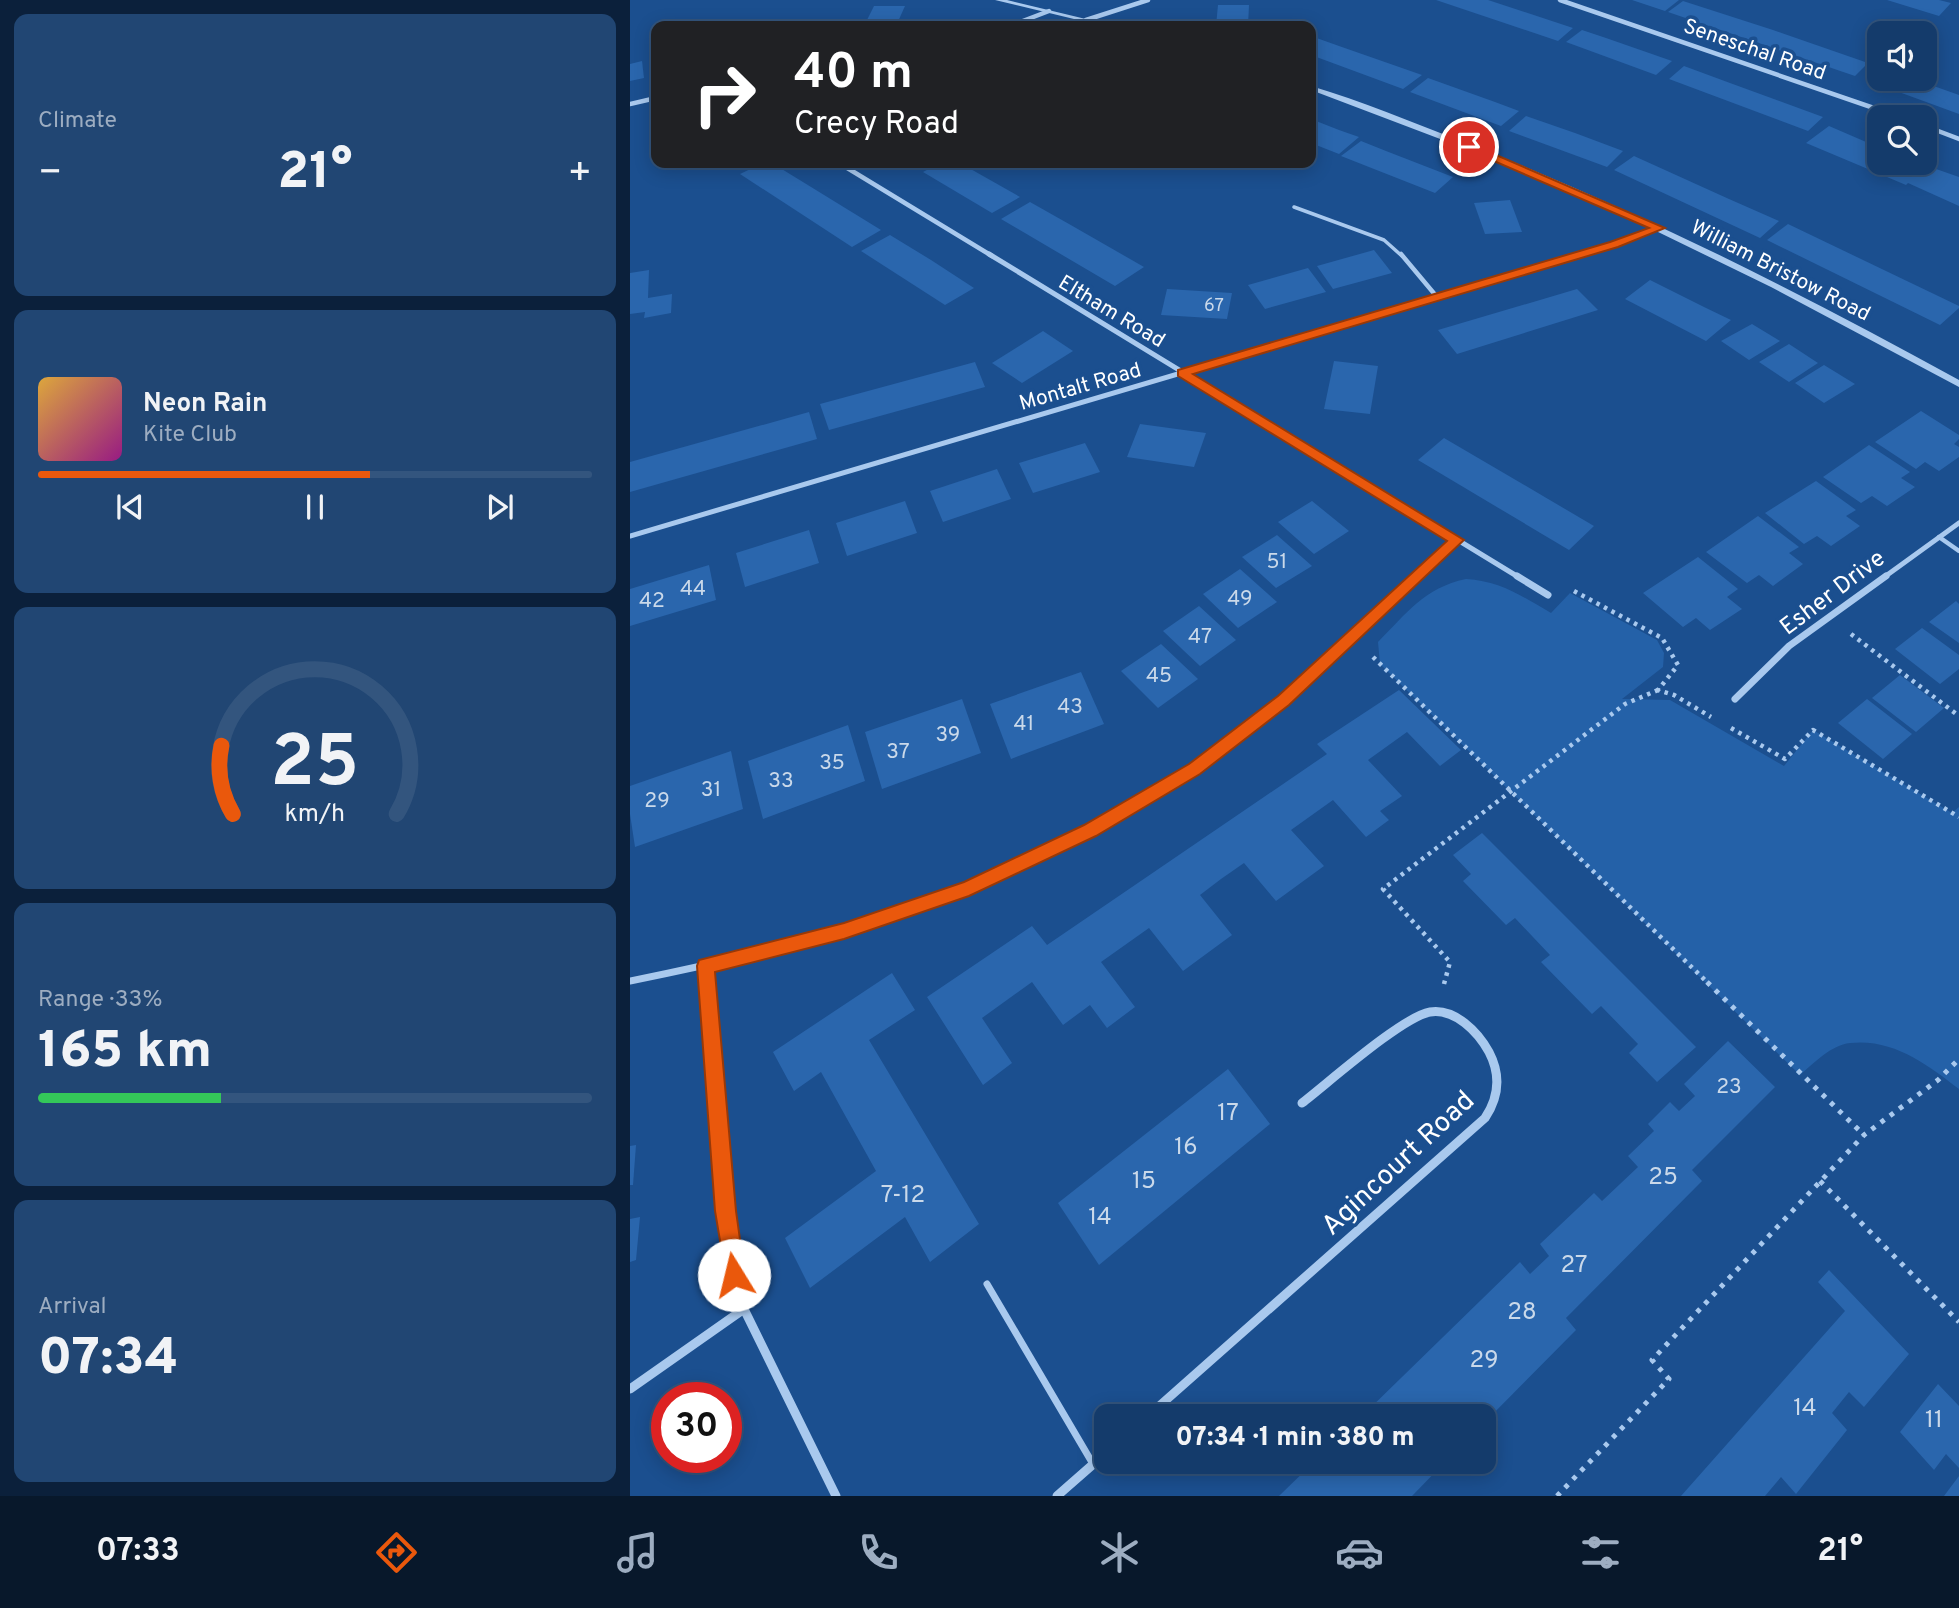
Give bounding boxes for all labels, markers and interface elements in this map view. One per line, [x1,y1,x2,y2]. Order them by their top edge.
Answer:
street label: Seneschal Road [1680,13,1829,87]
map controls [1867,21,1937,175]
button: sound [1867,21,1937,91]
text: 40 m [794,44,913,106]
icon: right [679,49,770,140]
text: Crecy Road [794,105,959,145]
button: search [1867,105,1937,175]
text: Climate [38,107,117,136]
pin [1439,117,1499,177]
icon: arrive [1450,128,1488,166]
text: 21° [278,141,352,207]
text: − [38,150,63,199]
text: + [567,150,592,199]
street label: William Bristow Road [1686,214,1875,328]
street label: Eltham Road [1053,270,1170,355]
house number: 67 [1204,295,1224,318]
street label: Montalt Road [1016,357,1145,418]
text: Neon Rain [143,388,268,421]
text: Kite Club [143,421,237,450]
icon: previous [111,488,149,526]
icon: pause [296,488,334,526]
icon: next [481,488,519,526]
street label: Esher Drive [1775,544,1892,643]
house number: 51 [1267,549,1287,576]
house number: 44 [680,576,706,603]
house number: 49 [1227,586,1253,613]
house number: 42 [639,588,665,615]
house number: 47 [1188,624,1212,651]
house number: 45 [1146,663,1172,690]
house number: 43 [1057,694,1083,721]
house number: 41 [1014,711,1034,738]
text: 25 [271,720,360,812]
house number: 39 [936,722,960,749]
house number: 37 [886,739,910,766]
house number: 35 [819,750,845,777]
house number: 33 [768,768,794,795]
house number: 31 [701,777,721,804]
house number: 29 [644,788,670,815]
text: km/h [285,799,345,831]
text: Range · 33% [38,986,162,1015]
text: 165 km [38,1020,212,1086]
house number: 23 [1716,1074,1742,1101]
street label: Agincourt Road [1315,1084,1483,1245]
house number: 17 [1217,1099,1239,1129]
house number: 16 [1174,1133,1198,1163]
house number: 25 [1648,1163,1678,1193]
house number: 15 [1132,1167,1156,1197]
house number: 7-12 [881,1181,925,1211]
house number: 14 [1088,1203,1112,1233]
position arrow [697,1238,771,1312]
house number: 27 [1561,1251,1587,1281]
text: Arrival [38,1293,107,1322]
house number: 28 [1507,1298,1537,1328]
text: 07:34 [38,1327,179,1393]
house number: 29 [1469,1346,1499,1376]
speed limit sign: 30 [651,1382,742,1473]
house number: 14 [1793,1394,1817,1424]
house number: 11 [1925,1406,1943,1436]
text: 07:34 · 1 min · 380 m [1176,1422,1414,1455]
icon: directions [372,1528,421,1577]
icon: music [613,1528,662,1577]
icon: phone [854,1528,903,1577]
icon: climate [1095,1528,1144,1577]
icon: car [1335,1528,1384,1577]
icon: filters [1576,1528,1625,1577]
text: 07:33 [96,1532,180,1572]
text: 21° [1817,1532,1863,1572]

